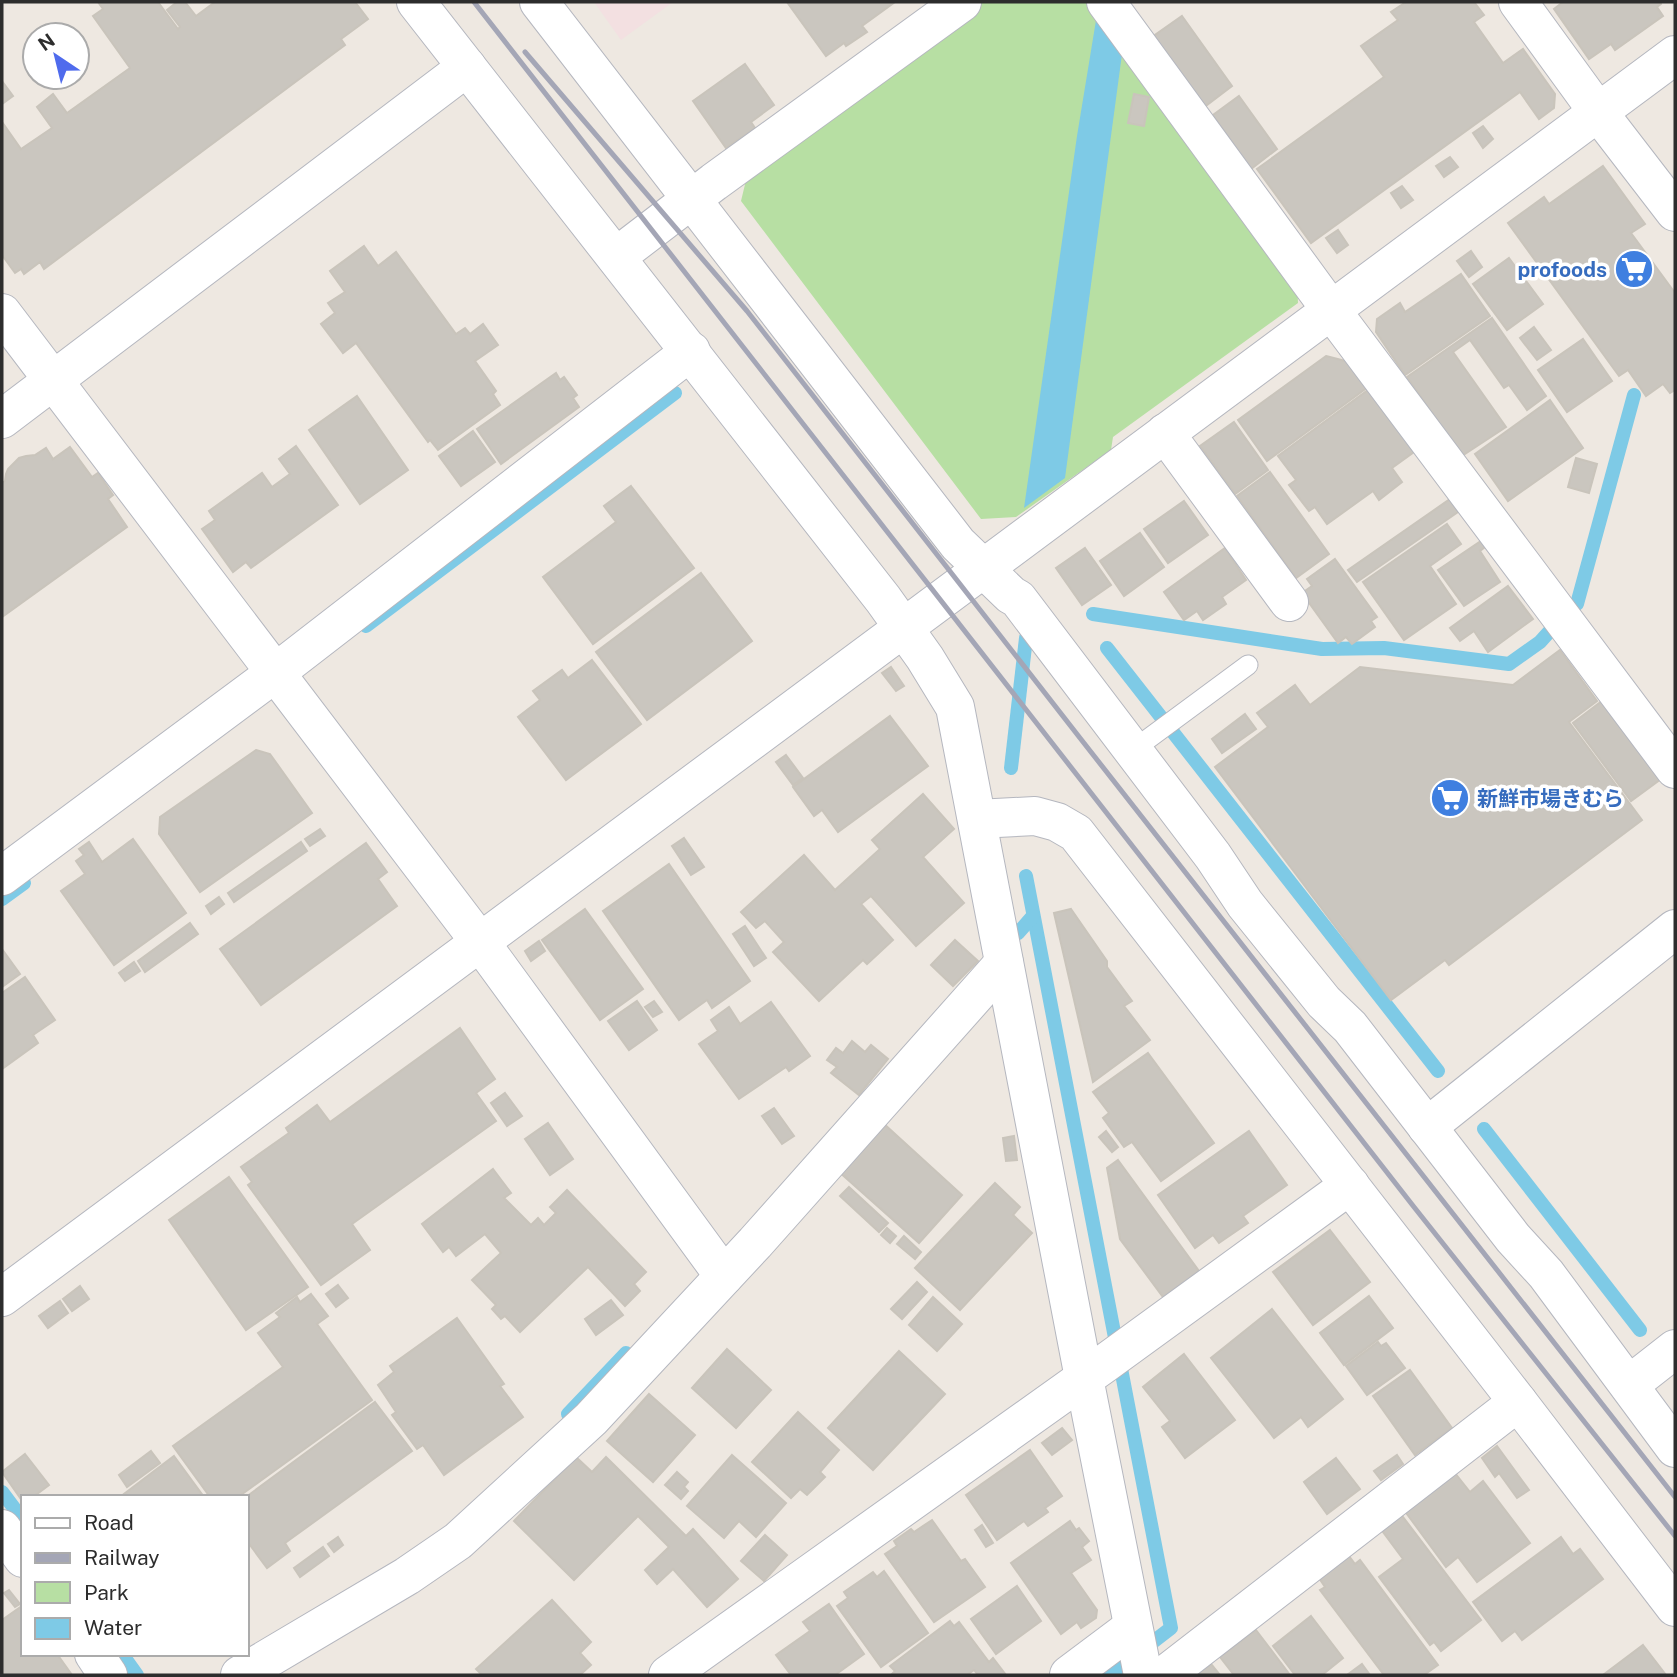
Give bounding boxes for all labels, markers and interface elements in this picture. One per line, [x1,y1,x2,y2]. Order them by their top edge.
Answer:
north arrow [21,21,91,91]
text: N [34,29,59,55]
supermarket icon: profoods [1613,248,1655,290]
place label: profoods [1518,257,1607,282]
supermarket icon: 新鮮市場きむら [1429,777,1471,819]
place label: 新鮮市場きむら [1477,786,1624,811]
legend [21,1495,248,1656]
text: Road [84,1510,134,1535]
text: Railway [84,1545,160,1570]
text: Park [84,1580,129,1605]
text: Water [84,1615,142,1640]

